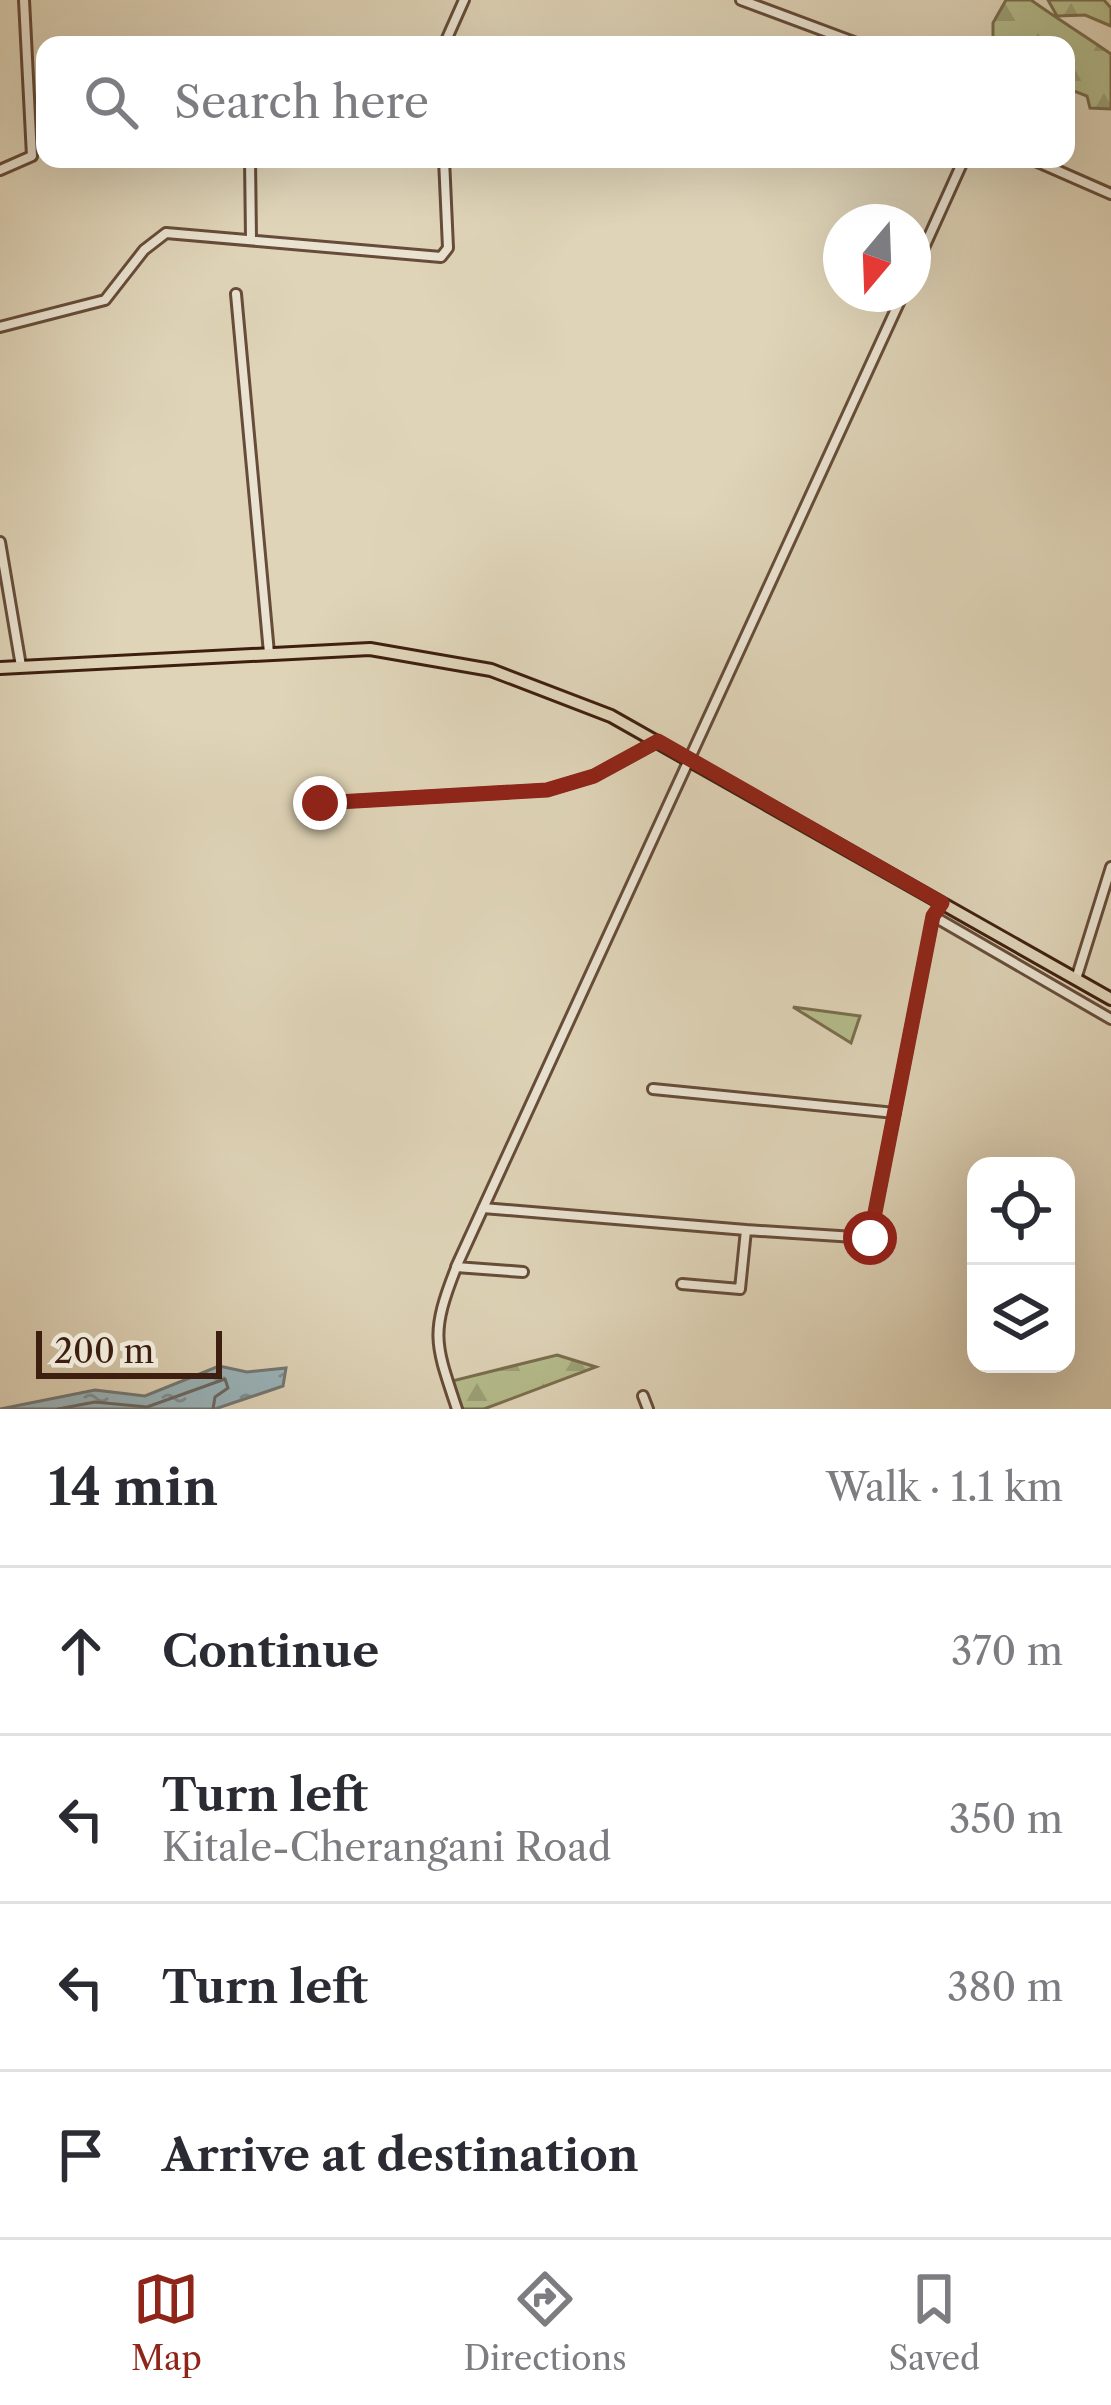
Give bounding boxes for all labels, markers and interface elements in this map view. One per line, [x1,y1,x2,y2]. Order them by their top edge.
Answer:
search box [36,36,1075,168]
icon: search [78,69,144,135]
text: Search here [174,74,429,130]
north arrow [823,204,931,312]
route end [293,776,347,830]
map controls [967,1157,1075,1373]
button: locate [967,1157,1075,1265]
route start [843,1211,897,1265]
button: layers [967,1265,1075,1373]
scale bar [36,1325,222,1378]
text: 200 m [54,1331,154,1372]
text: 14 min [48,1456,218,1518]
text: Walk · 1.1 km [826,1463,1063,1511]
icon: ahead [48,1618,114,1684]
text: Continue [162,1623,379,1679]
text: 370 m [951,1627,1063,1675]
text: Turn left [162,1767,368,1823]
icon: left [48,1786,114,1852]
text: 350 m [949,1795,1063,1843]
text: Kitale-Cherangani Road [162,1823,612,1871]
icon: left [48,1954,114,2020]
text: Turn left [162,1959,368,2015]
text: 380 m [947,1963,1063,2011]
icon: arrive [48,2122,114,2188]
text: Arrive at destination [162,2127,639,2183]
tab: Map [131,2266,202,2379]
tab: Directions [464,2266,627,2379]
tab: Saved [888,2266,980,2379]

